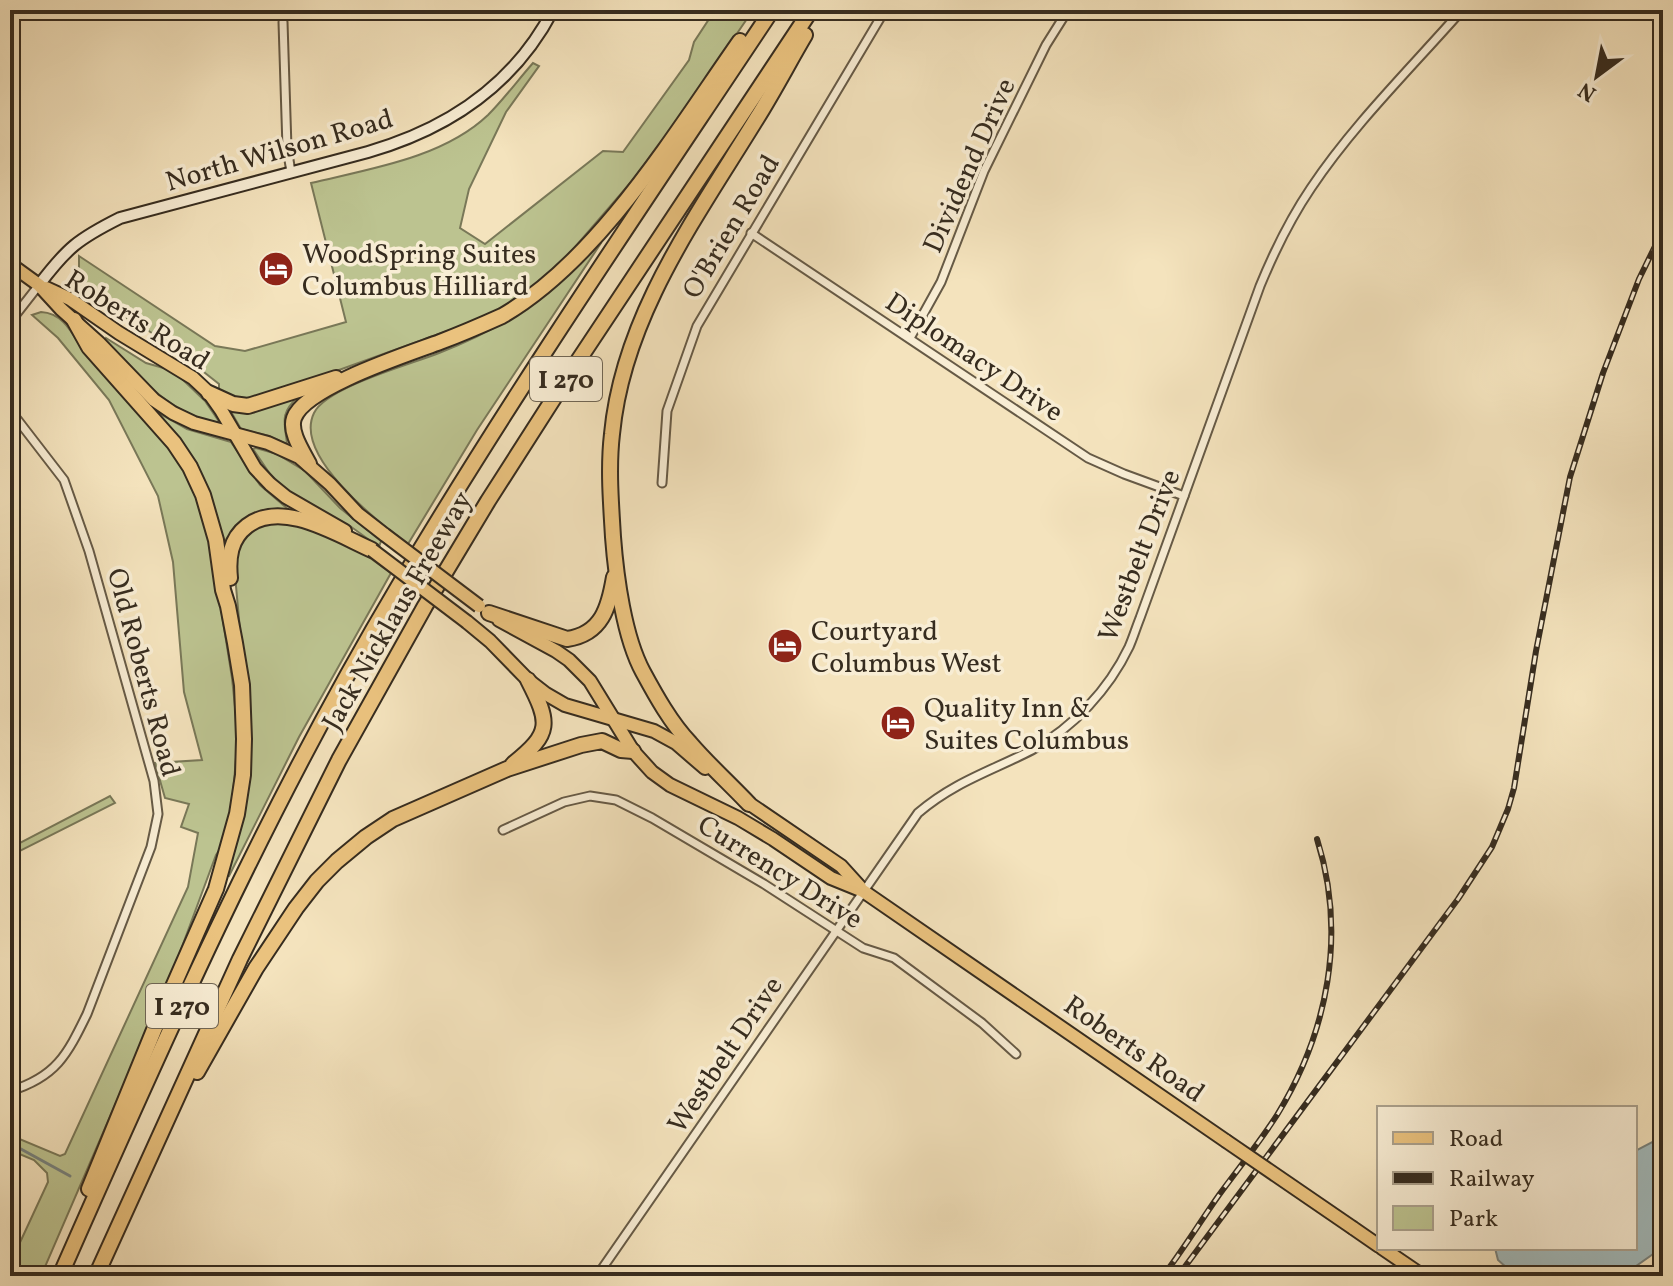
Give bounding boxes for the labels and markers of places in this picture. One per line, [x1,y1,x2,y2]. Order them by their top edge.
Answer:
place label: WoodSpring Suites Columbus Hilliard [302,236,536,307]
hotel icon: WoodSpring Suites Columbus Hilliard [257,250,295,288]
place label: Courtyard Columbus West [811,613,1002,684]
hotel icon: Courtyard Columbus West [766,627,804,665]
place label: Quality Inn & Suites Columbus [924,690,1129,761]
hotel icon: Quality Inn & Suites Columbus [879,704,917,742]

